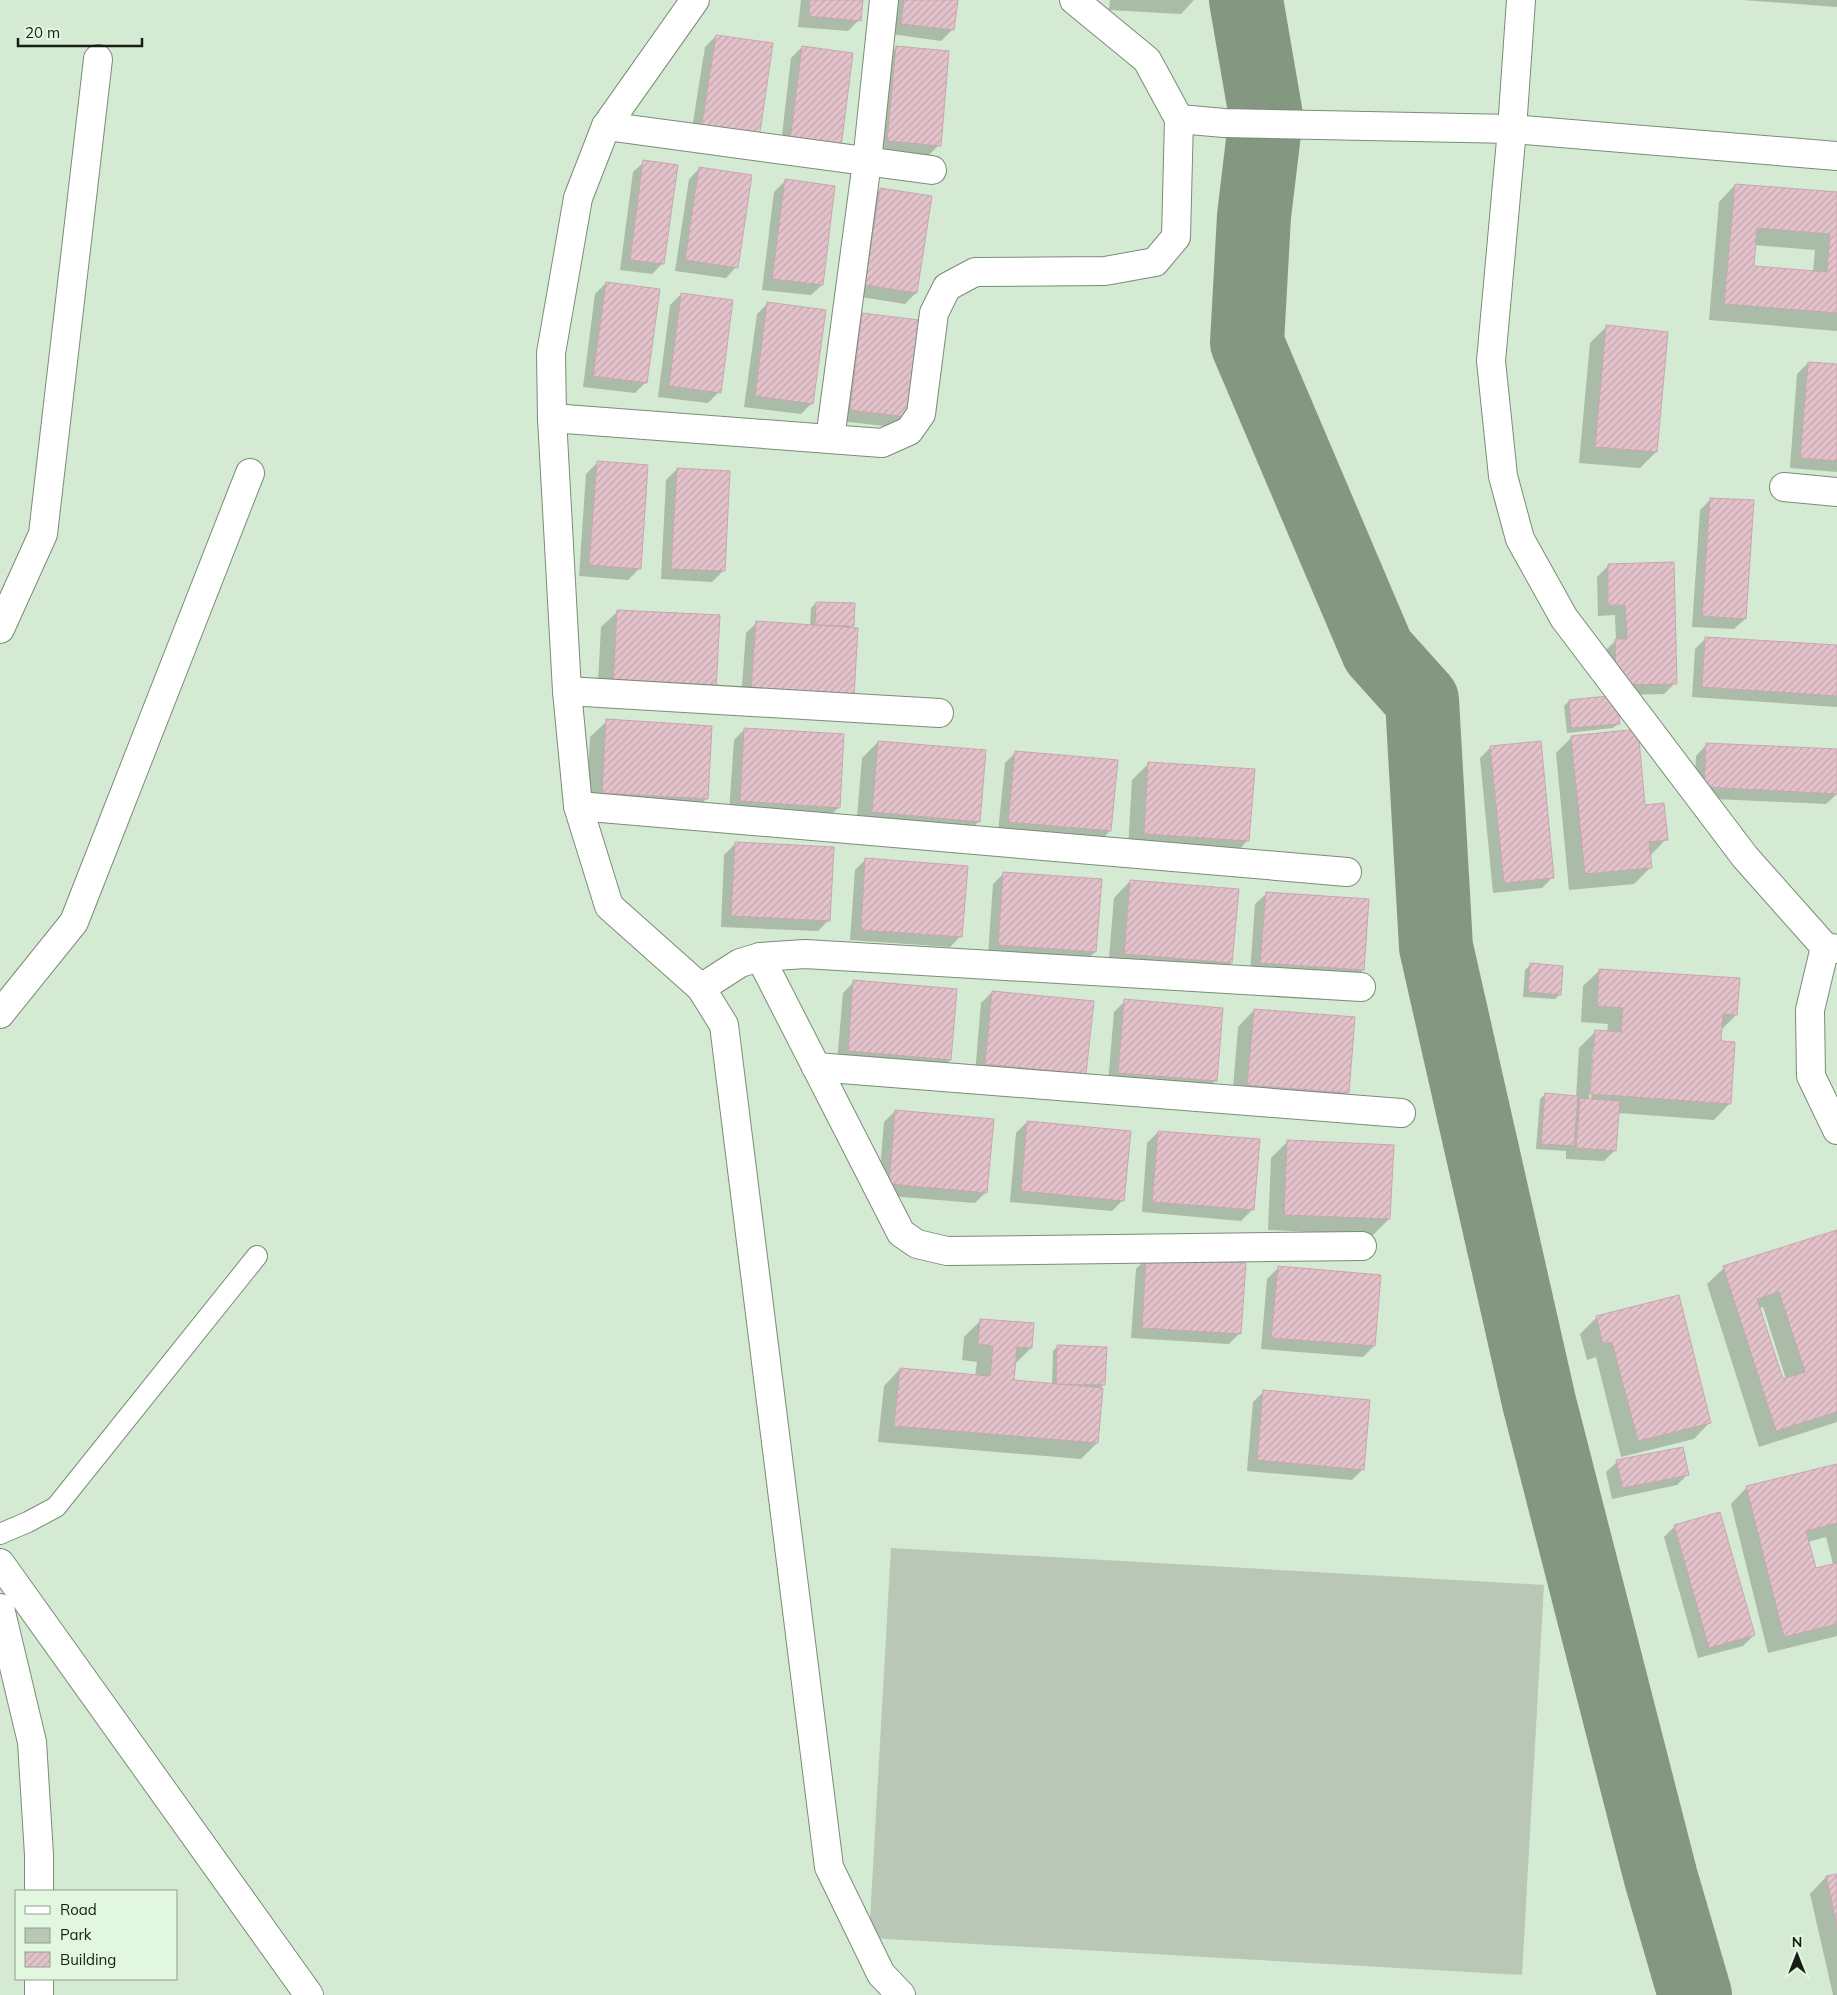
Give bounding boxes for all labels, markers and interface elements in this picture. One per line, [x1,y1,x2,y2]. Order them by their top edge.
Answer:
scale bar [18,15,141,47]
text: 20 m [25,23,60,42]
legend [15,1890,178,1980]
text: Road [60,1900,97,1919]
text: Park [60,1925,92,1944]
north arrow [1772,1930,1822,1980]
text: N [1792,1933,1802,1951]
text: Building [60,1950,116,1969]

